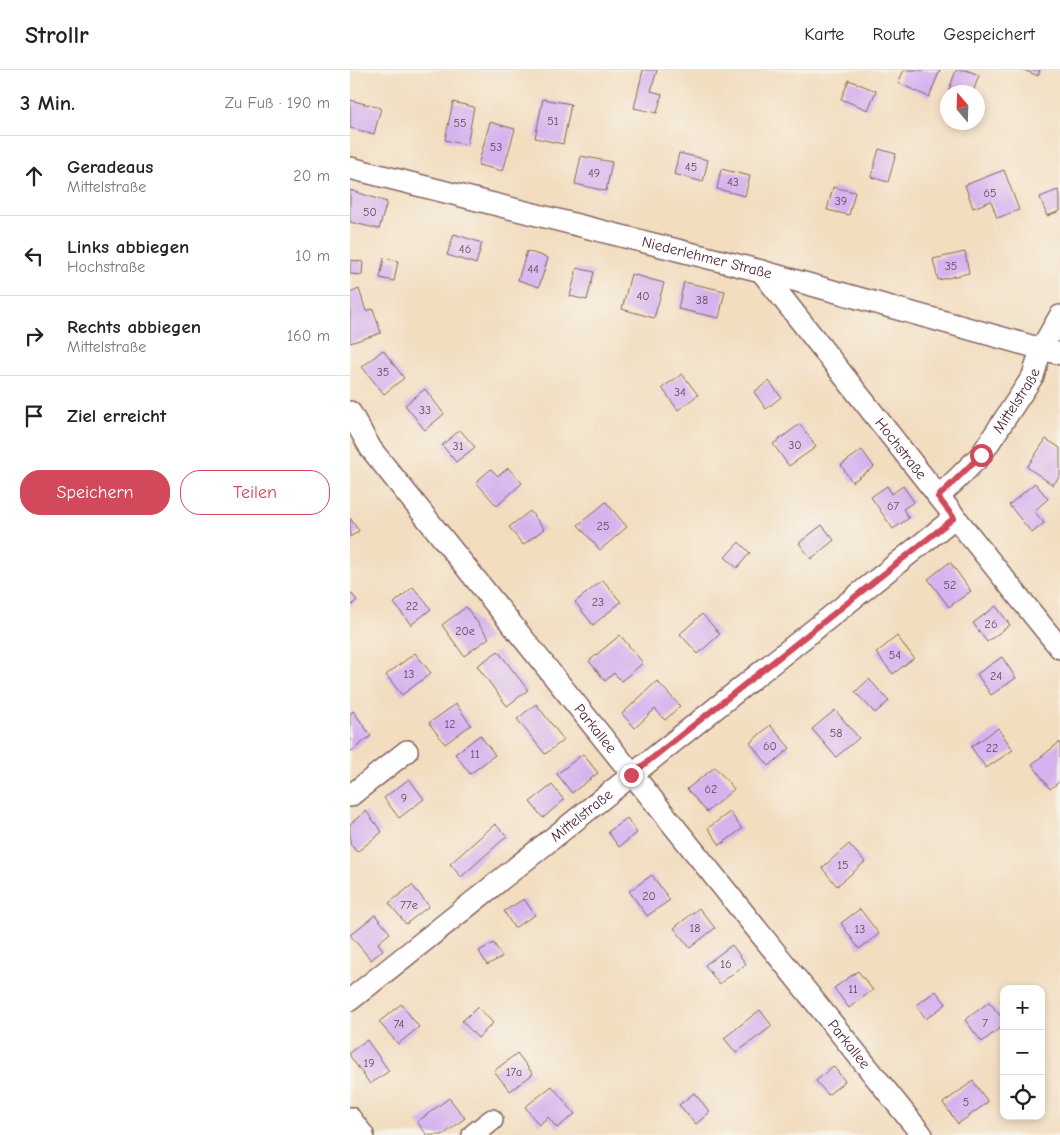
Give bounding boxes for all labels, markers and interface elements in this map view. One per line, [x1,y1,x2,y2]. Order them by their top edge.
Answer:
text: Strollr [25,21,89,49]
text: Karte [804,24,844,45]
text: Route [872,24,915,45]
text: Gespeichert [943,24,1035,45]
north arrow [940,85,985,130]
text: 3 Min. [20,91,75,115]
text: Zu Fuß · 190 m [225,94,330,112]
house number: 51 [547,114,559,128]
house number: 55 [453,116,467,130]
house number: 53 [490,140,502,154]
text: Geradeaus [67,156,153,178]
house number: 45 [685,160,697,174]
icon: ahead [20,162,48,190]
house number: 49 [588,166,600,180]
text: 20 m [293,167,330,185]
house number: 43 [727,175,739,189]
text: Mittelstraße [67,178,146,196]
house number: 65 [983,186,997,200]
house number: 39 [835,194,847,208]
house number: 50 [363,205,377,219]
street label: Niederlehmer Straße [640,233,774,283]
text: Links abbiegen [67,236,189,258]
icon: left [20,242,48,270]
house number: 46 [459,242,471,256]
text: 10 m [295,247,330,265]
text: Hochstraße [67,258,145,276]
house number: 35 [945,259,957,273]
house number: 44 [527,262,539,276]
house number: 40 [636,289,650,303]
house number: 38 [696,293,708,307]
text: Rechts abbiegen [67,316,201,338]
icon: right [20,322,48,350]
text: 160 m [287,327,330,345]
text: Mittelstraße [67,338,146,356]
house number: 35 [377,365,389,379]
street label: Mittelstraße [989,366,1044,437]
house number: 34 [674,385,686,399]
icon: arrive [20,402,48,430]
house number: 33 [419,403,431,417]
text: Ziel erreicht [67,405,166,427]
street label: Hochstraße [871,414,931,483]
house number: 30 [788,438,802,452]
house number: 31 [453,439,464,453]
route start [970,444,993,467]
button: Speichern [20,470,170,515]
button: Teilen [180,470,330,515]
house number: 67 [887,499,899,513]
house number: 25 [597,519,609,533]
house number: 52 [944,578,956,592]
house number: 23 [592,595,604,609]
house number: 22 [406,599,418,613]
house number: 26 [985,617,997,631]
house number: 20e [455,624,475,638]
house number: 54 [889,648,901,662]
house number: 13 [404,667,414,681]
house number: 24 [990,669,1002,683]
street label: Parkallee [570,700,621,757]
house number: 12 [444,717,456,731]
house number: 58 [830,726,842,740]
house number: 60 [763,739,777,753]
house number: 22 [986,741,998,755]
house number: 11 [470,747,480,761]
route end [620,764,643,787]
house number: 62 [705,782,717,796]
street label: Mittelstraße [547,785,616,846]
house number: 9 [401,791,407,805]
house number: 15 [837,858,849,872]
house number: 20 [642,889,656,903]
house number: 77e [400,898,418,912]
house number: 18 [690,921,700,935]
house number: 13 [855,922,865,936]
house number: 16 [720,957,732,971]
house number: 11 [848,982,858,996]
map controls [1000,985,1045,1120]
button: + [1000,985,1045,1030]
street label: Parkallee [824,1016,875,1073]
house number: 7 [982,1016,988,1030]
house number: 74 [394,1017,404,1031]
button: − [1000,1030,1045,1075]
house number: 19 [363,1056,375,1070]
house number: 17a [506,1065,522,1079]
button: locate [1000,1075,1045,1120]
house number: 5 [963,1095,969,1109]

